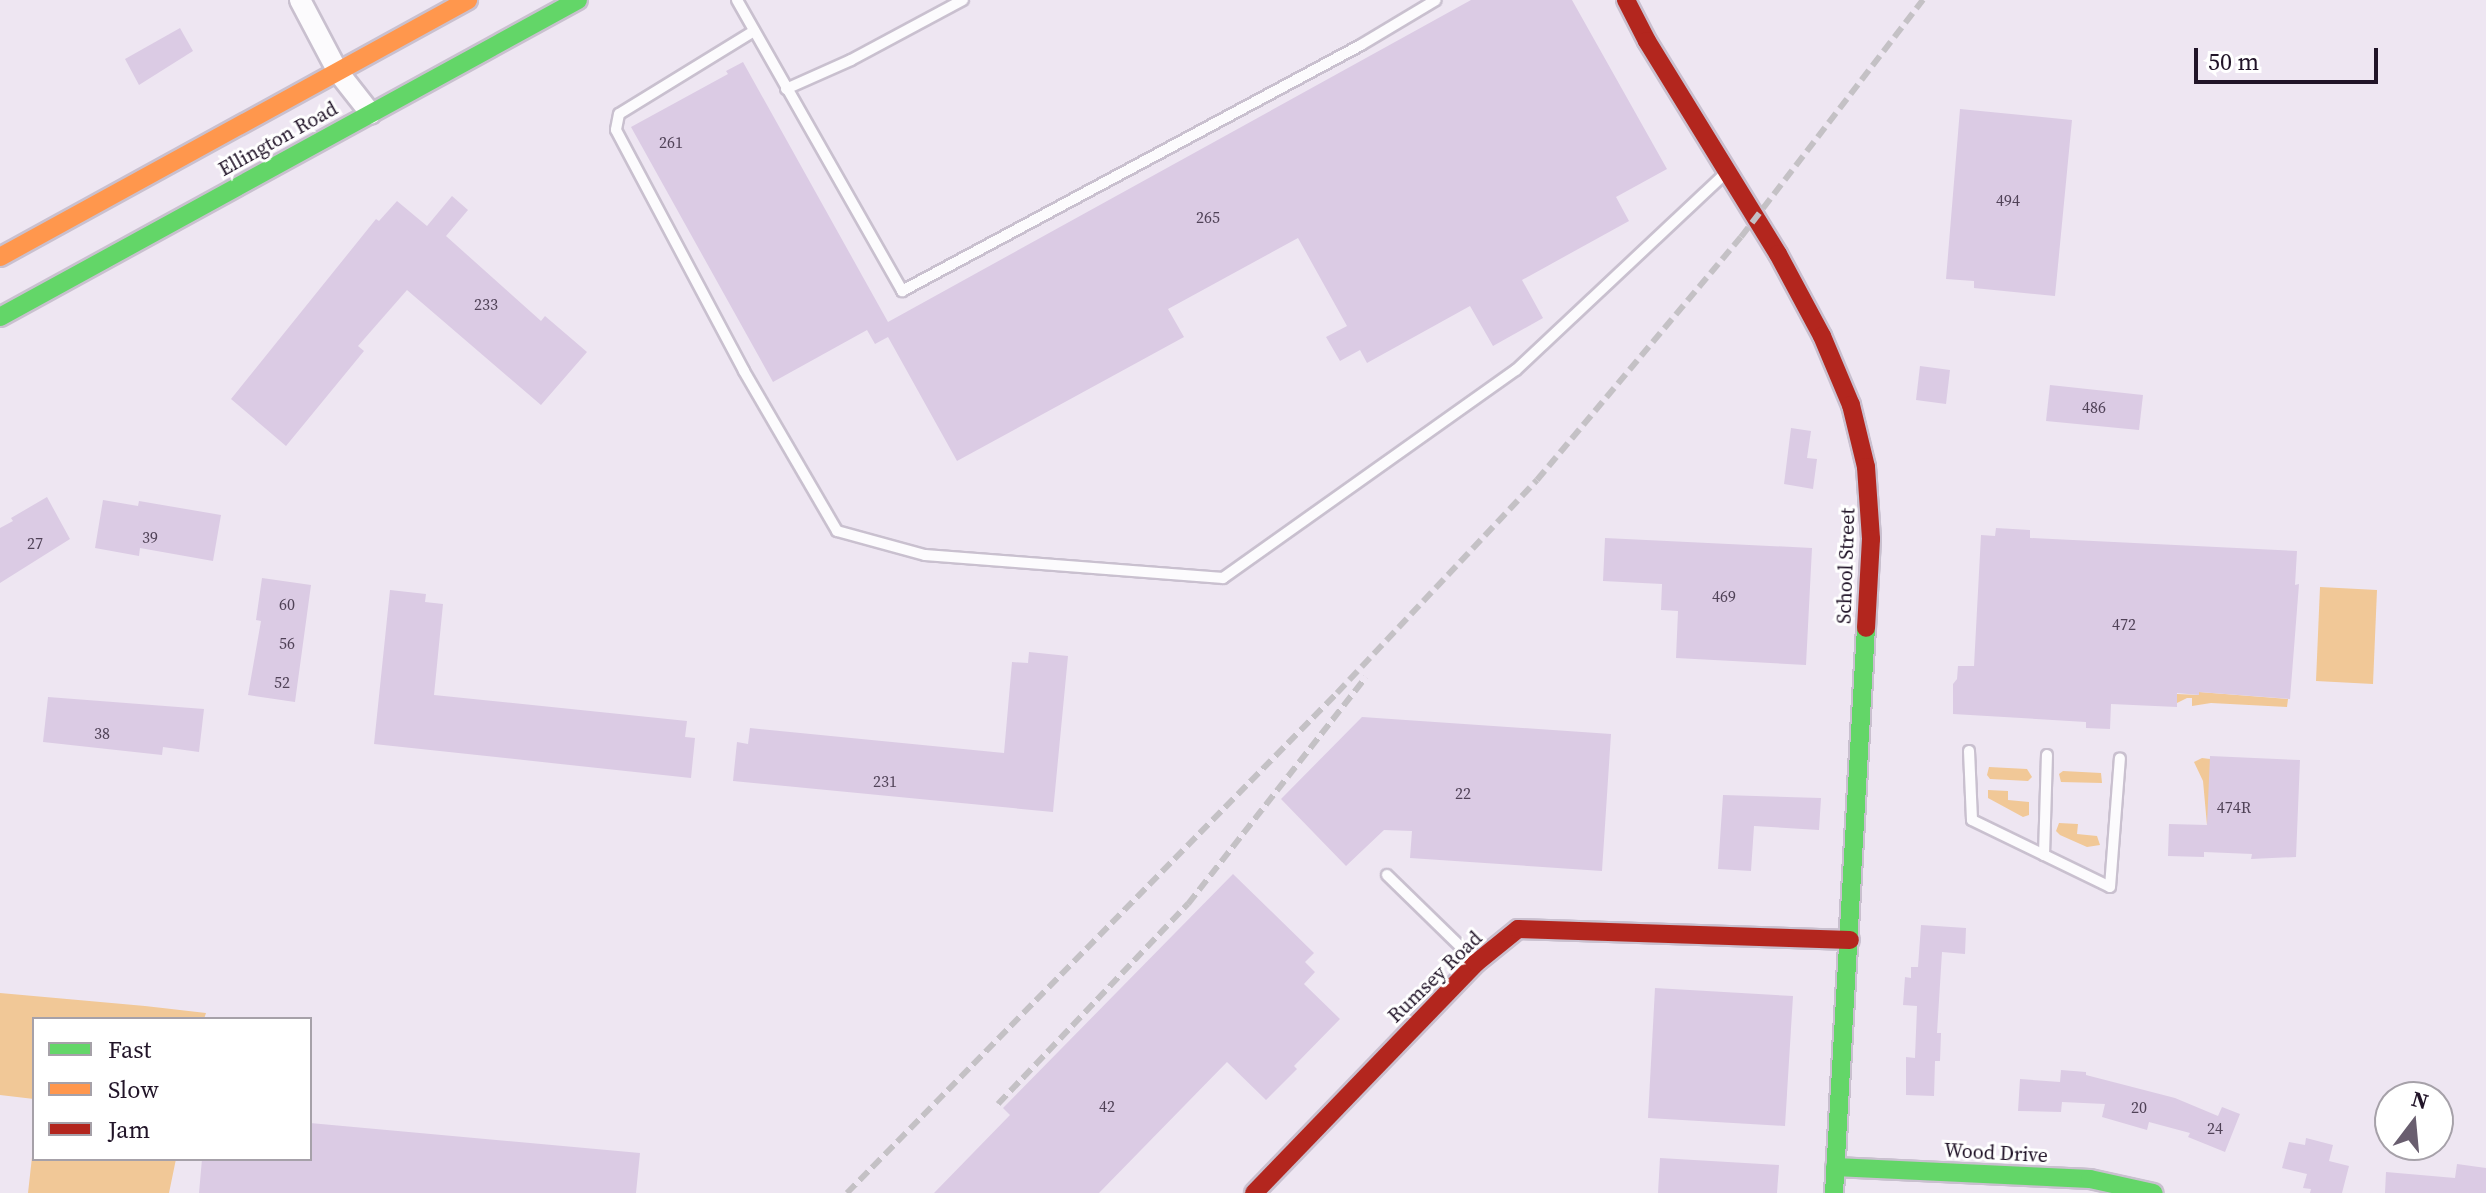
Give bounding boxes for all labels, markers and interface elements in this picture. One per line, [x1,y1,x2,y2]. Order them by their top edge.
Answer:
scale bar [2198,32,2382,82]
text: 50 m [2208,45,2259,78]
street label: Ellington Road [214,97,342,181]
house number: 261 [659,132,683,152]
house number: 494 [1996,190,2020,210]
house number: 265 [1196,207,1220,227]
house number: 233 [474,294,498,314]
house number: 486 [2082,397,2106,417]
street label: School Street [1832,508,1860,624]
house number: 39 [142,527,158,547]
house number: 27 [27,533,43,553]
house number: 469 [1712,586,1736,606]
house number: 60 [279,594,295,614]
house number: 472 [2112,614,2136,634]
house number: 56 [279,633,295,653]
house number: 52 [274,672,290,692]
house number: 38 [94,723,110,743]
house number: 231 [873,771,897,791]
house number: 22 [1455,783,1471,803]
house number: 474R [2217,797,2251,817]
street label: Rumsey Road [1383,926,1487,1028]
legend [32,1017,312,1161]
text: Fast [108,1033,151,1066]
text: Slow [108,1073,159,1106]
north arrow [2374,1081,2454,1161]
text: N [2408,1083,2432,1116]
house number: 42 [1099,1096,1115,1116]
house number: 20 [2131,1097,2147,1117]
text: Jam [108,1113,150,1146]
house number: 24 [2207,1118,2223,1138]
street label: Wood Drive [1943,1138,2049,1168]

